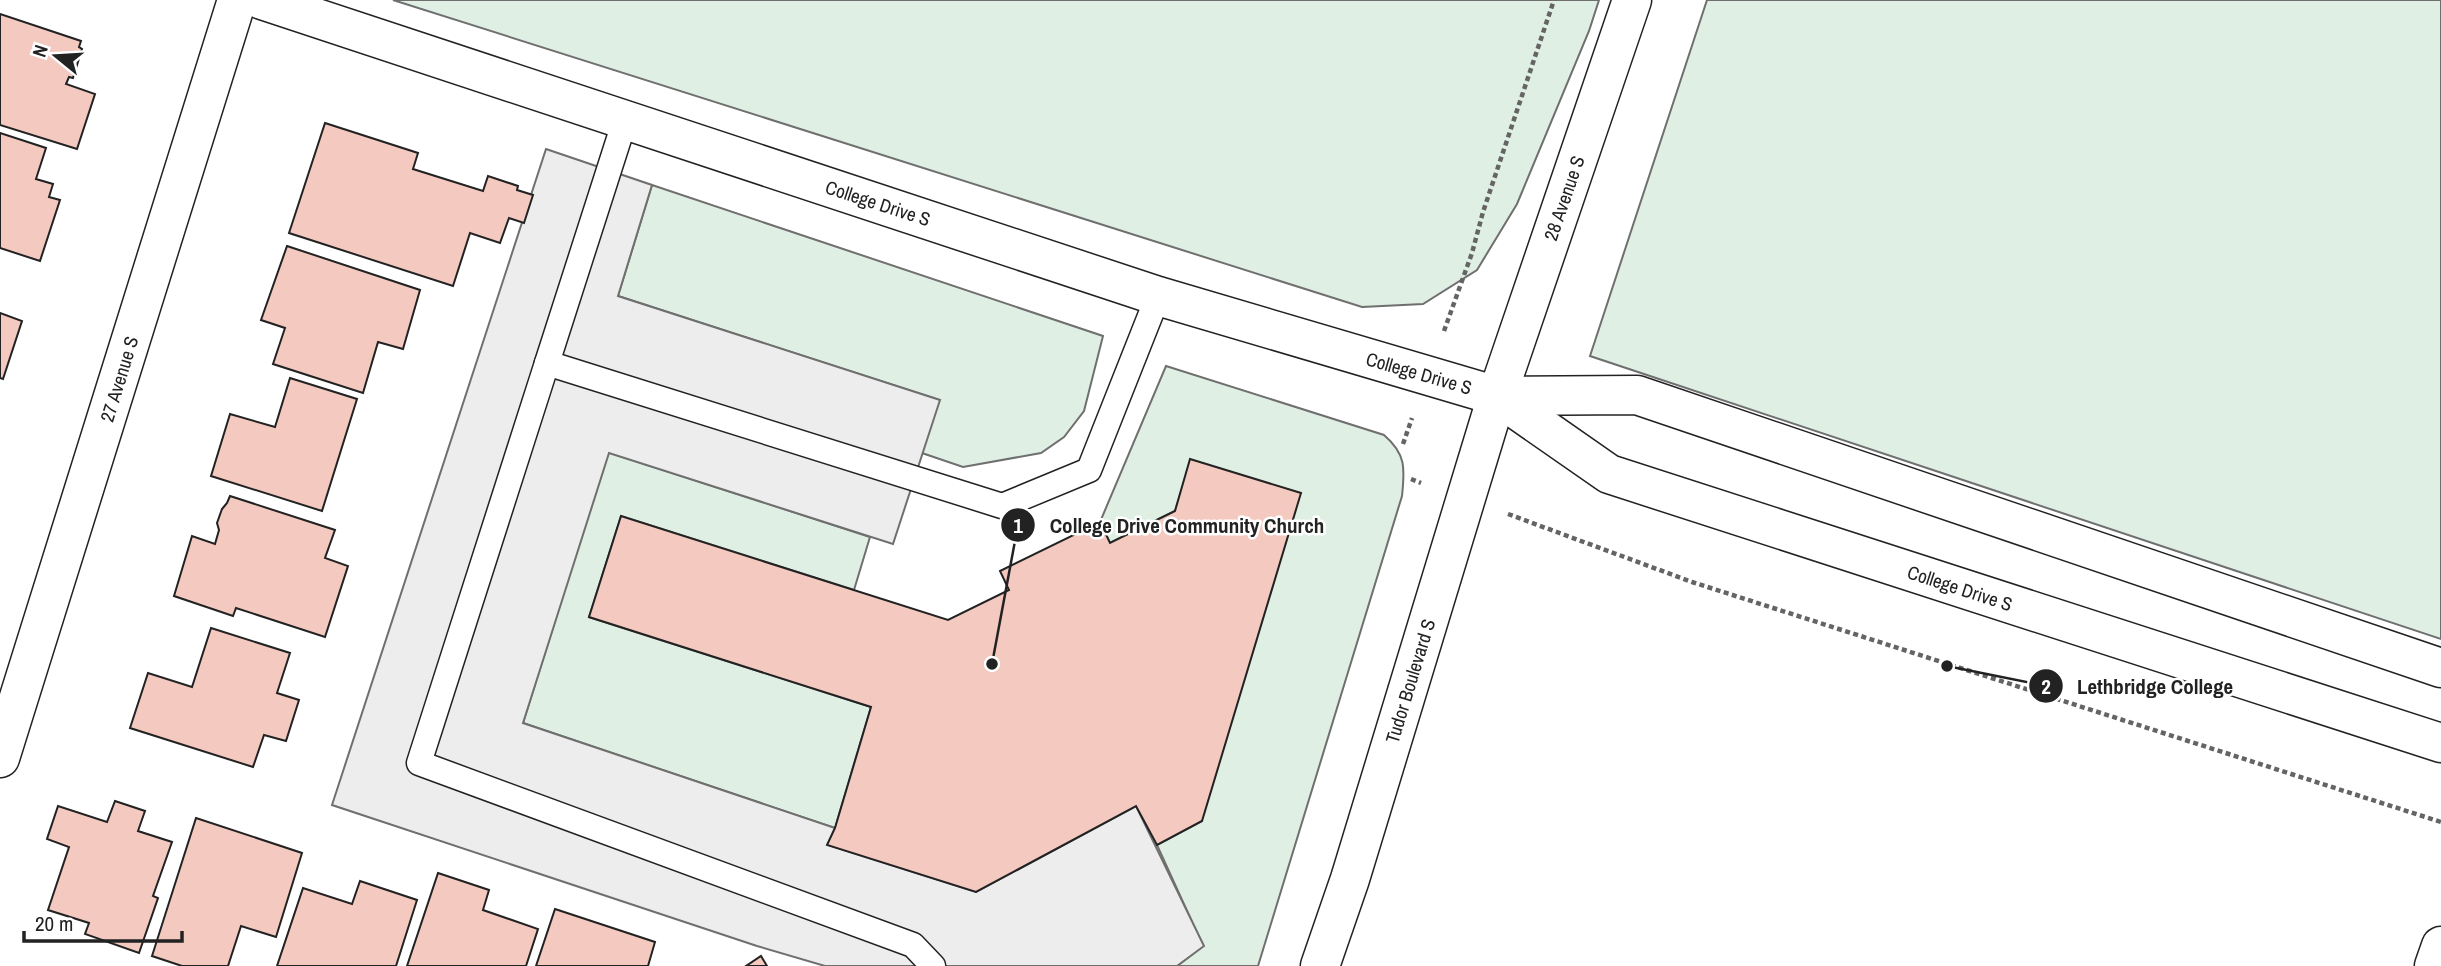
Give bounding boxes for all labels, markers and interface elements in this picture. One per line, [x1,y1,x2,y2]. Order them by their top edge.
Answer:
north arrow [21,21,91,91]
text: N [26,41,54,60]
street label: 28 Avenue S [1537,152,1591,244]
street label: College Drive S [822,174,934,232]
street label: 27 Avenue S [94,333,144,425]
street label: College Drive S [1363,345,1475,401]
callout: College Drive Community Church [1000,504,1338,546]
text: 1 [1013,511,1023,540]
text: College Drive Community Church [1050,511,1324,540]
street label: College Drive S [1904,559,2016,617]
street label: Tudor Boulevard S [1379,616,1441,746]
callout: Lethbridge College [2028,665,2247,707]
text: 2 [2041,672,2051,701]
text: Lethbridge College [2077,672,2233,701]
scale bar [24,900,182,944]
text: 20 m [35,909,73,938]

